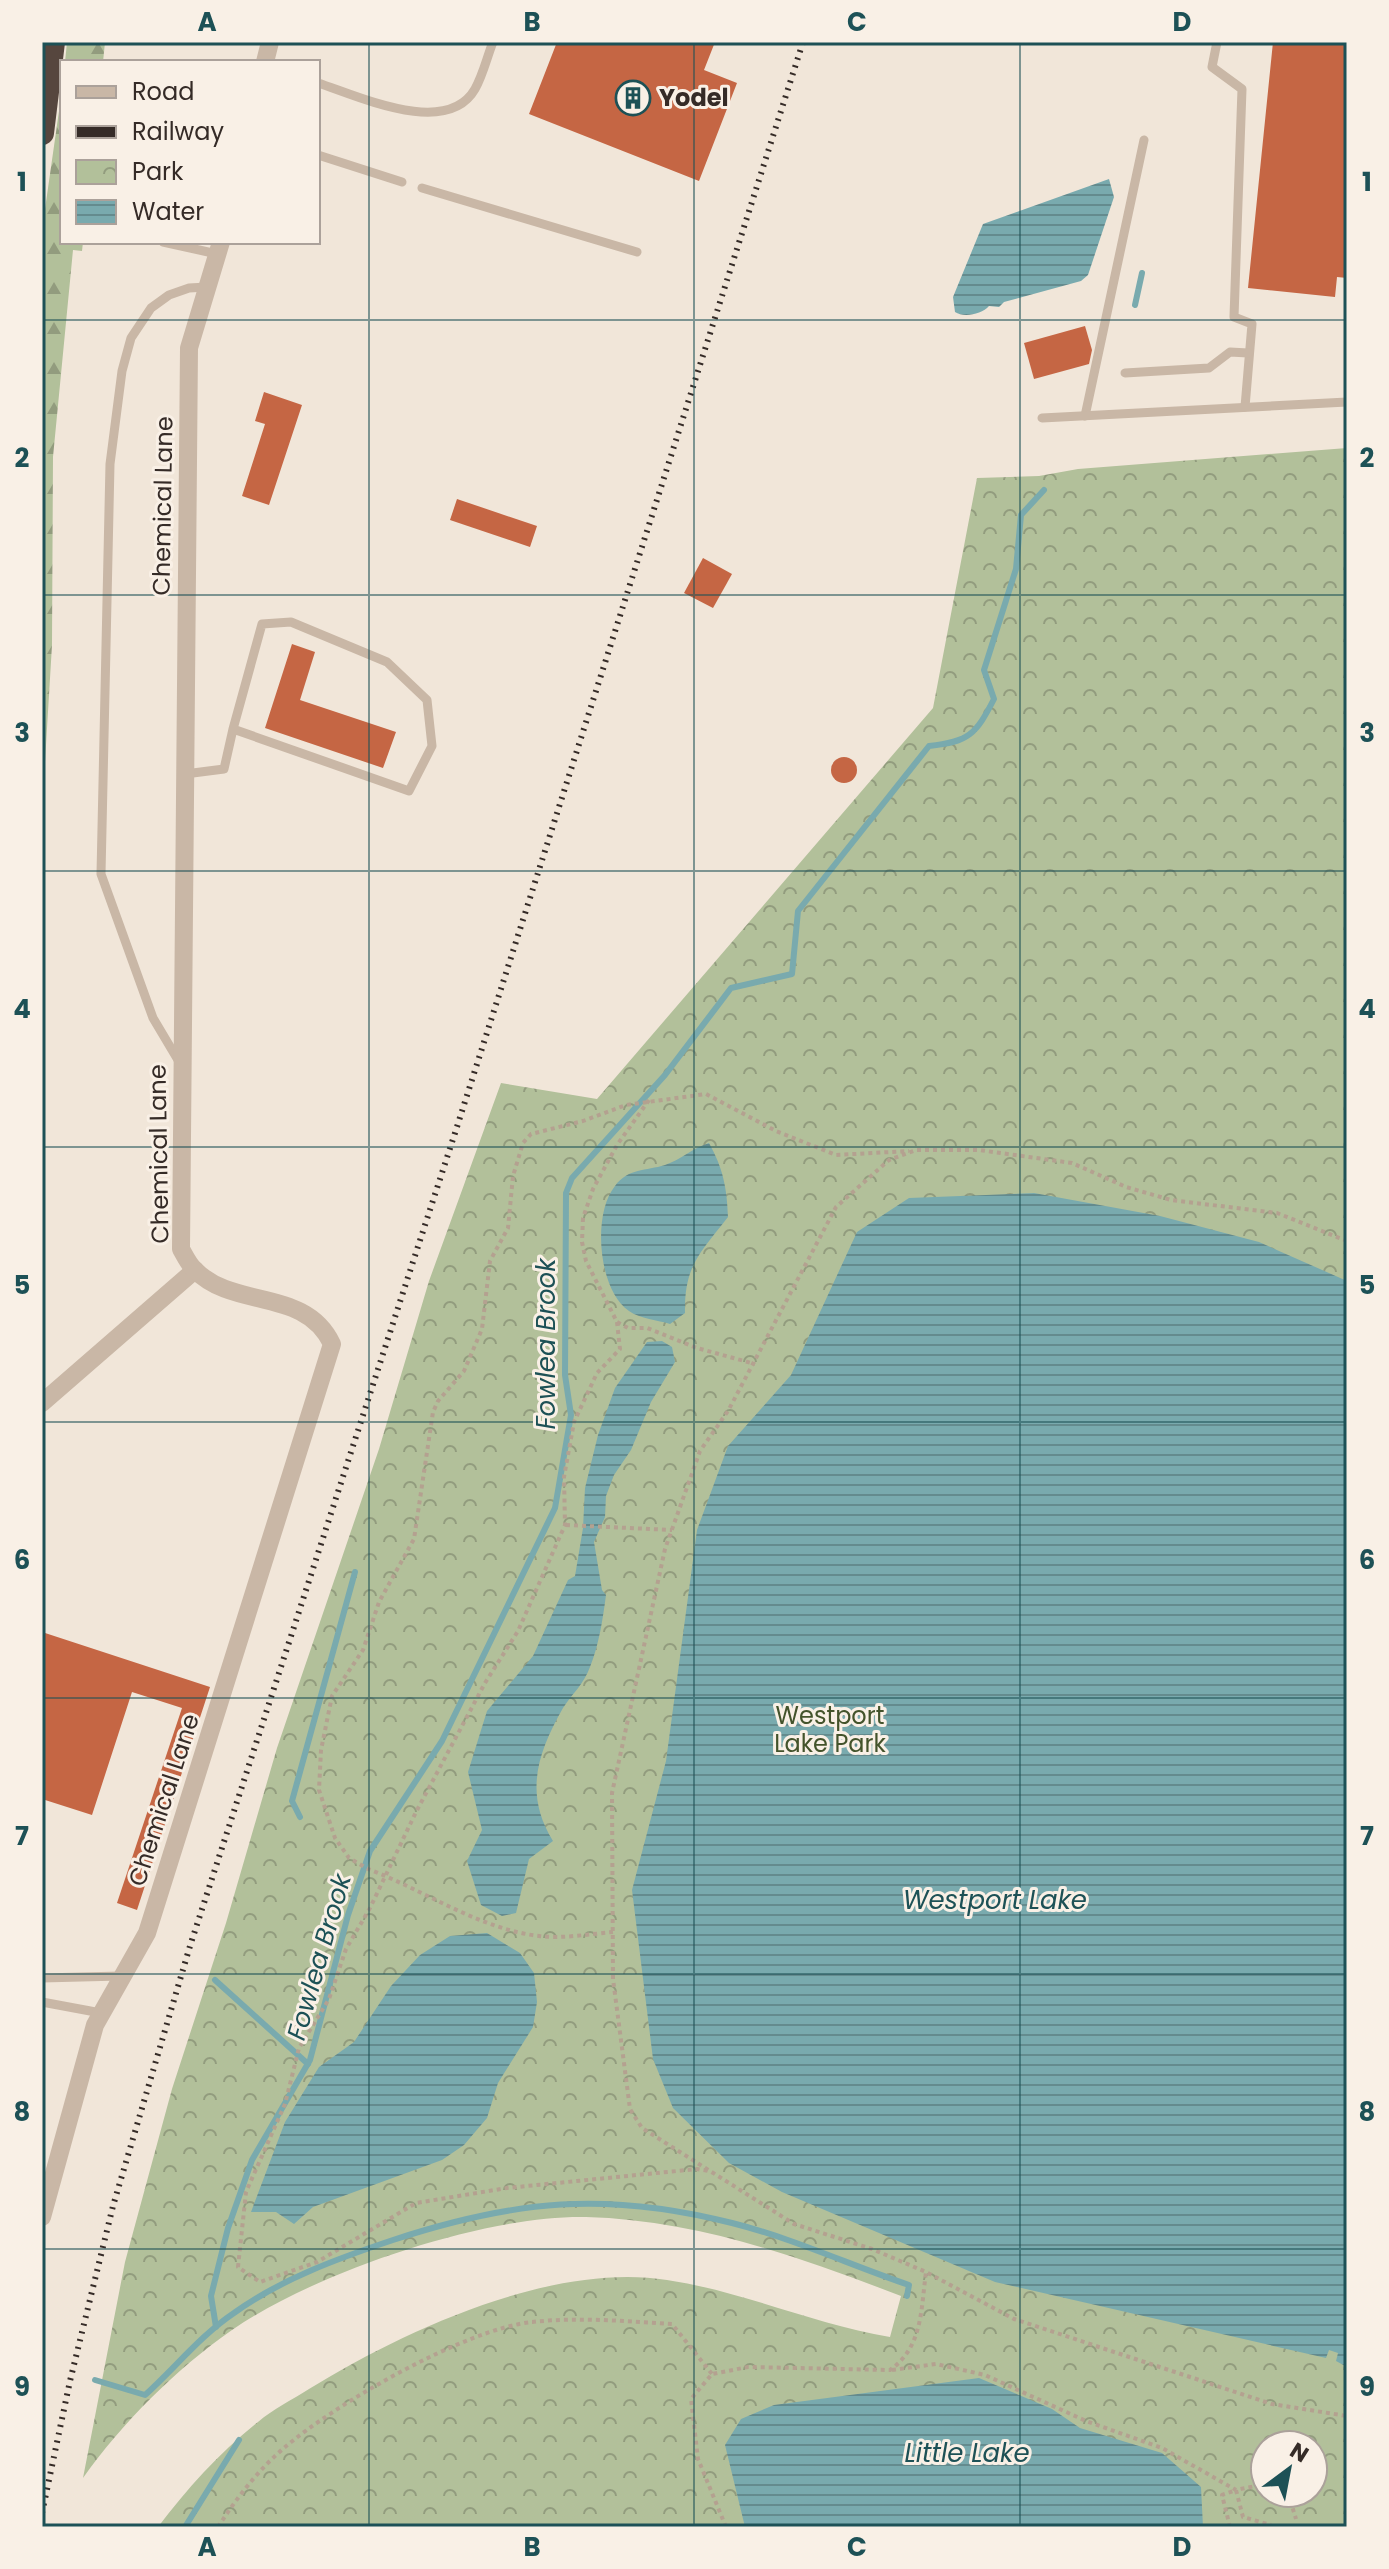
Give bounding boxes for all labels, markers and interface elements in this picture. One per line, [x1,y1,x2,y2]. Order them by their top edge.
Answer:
text: A [197,4,217,40]
text: B [523,4,541,40]
text: C [847,4,867,40]
text: D [1173,4,1192,40]
legend [60,60,320,244]
text: Road [132,75,194,108]
building icon: Yodel [614,79,652,117]
place label: Yodel [659,81,729,114]
text: Railway [132,115,225,148]
text: Park [132,155,184,188]
text: 1 [17,164,27,200]
text: 1 [1362,164,1372,200]
text: Water [132,195,204,228]
street label: Chemical Lane [144,416,181,596]
text: 2 [15,440,30,476]
text: 2 [1360,440,1375,476]
text: 3 [14,715,30,751]
text: 3 [1359,715,1375,751]
text: 4 [13,991,31,1027]
text: 4 [1358,991,1376,1027]
street label: Chemical Lane [140,1064,177,1244]
water label: Fowlea Brook [528,1257,564,1430]
text: 5 [14,1267,30,1303]
text: 5 [1359,1267,1375,1303]
text: 6 [14,1542,30,1578]
text: 6 [1359,1542,1375,1578]
park label: Westport Lake Park [774,1699,886,1760]
street label: Chemical Lane [120,1709,207,1890]
text: 7 [15,1818,29,1854]
text: 7 [1360,1818,1374,1854]
water label: Fowlea Brook [278,1868,360,2044]
water label: Westport Lake [903,1882,1087,1918]
text: 8 [14,2094,30,2130]
text: 8 [1359,2094,1375,2130]
text: 9 [14,2369,30,2405]
text: 9 [1359,2369,1375,2405]
north arrow [1249,2429,1329,2509]
water label: Little Lake [904,2435,1030,2471]
text: N [1284,2435,1315,2470]
text: A [197,2529,217,2565]
text: B [523,2529,541,2565]
text: C [847,2529,867,2565]
text: D [1173,2529,1192,2565]

